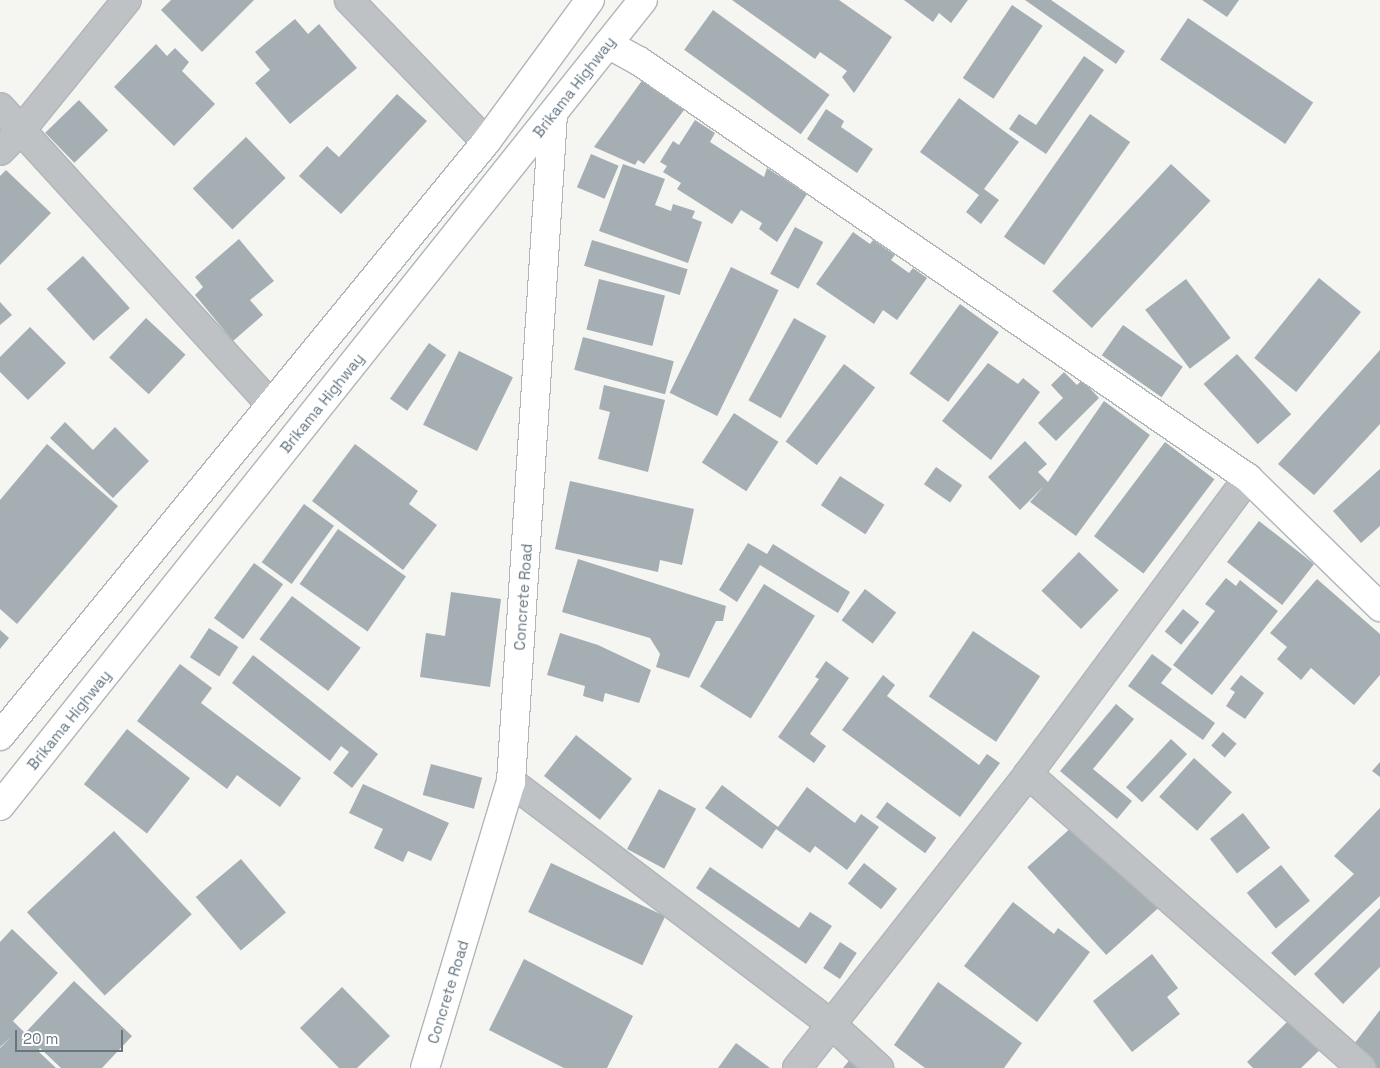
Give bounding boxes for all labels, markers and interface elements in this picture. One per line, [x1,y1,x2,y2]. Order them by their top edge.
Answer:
street label: Brikama Highway [529,33,619,141]
street label: Brikama Highway [276,350,368,456]
street label: Concrete Road [510,543,536,651]
street label: Brikama Highway [23,667,115,773]
street label: Concrete Road [424,938,472,1046]
scale bar [18,1020,125,1052]
text: 20 m [23,1029,58,1048]

